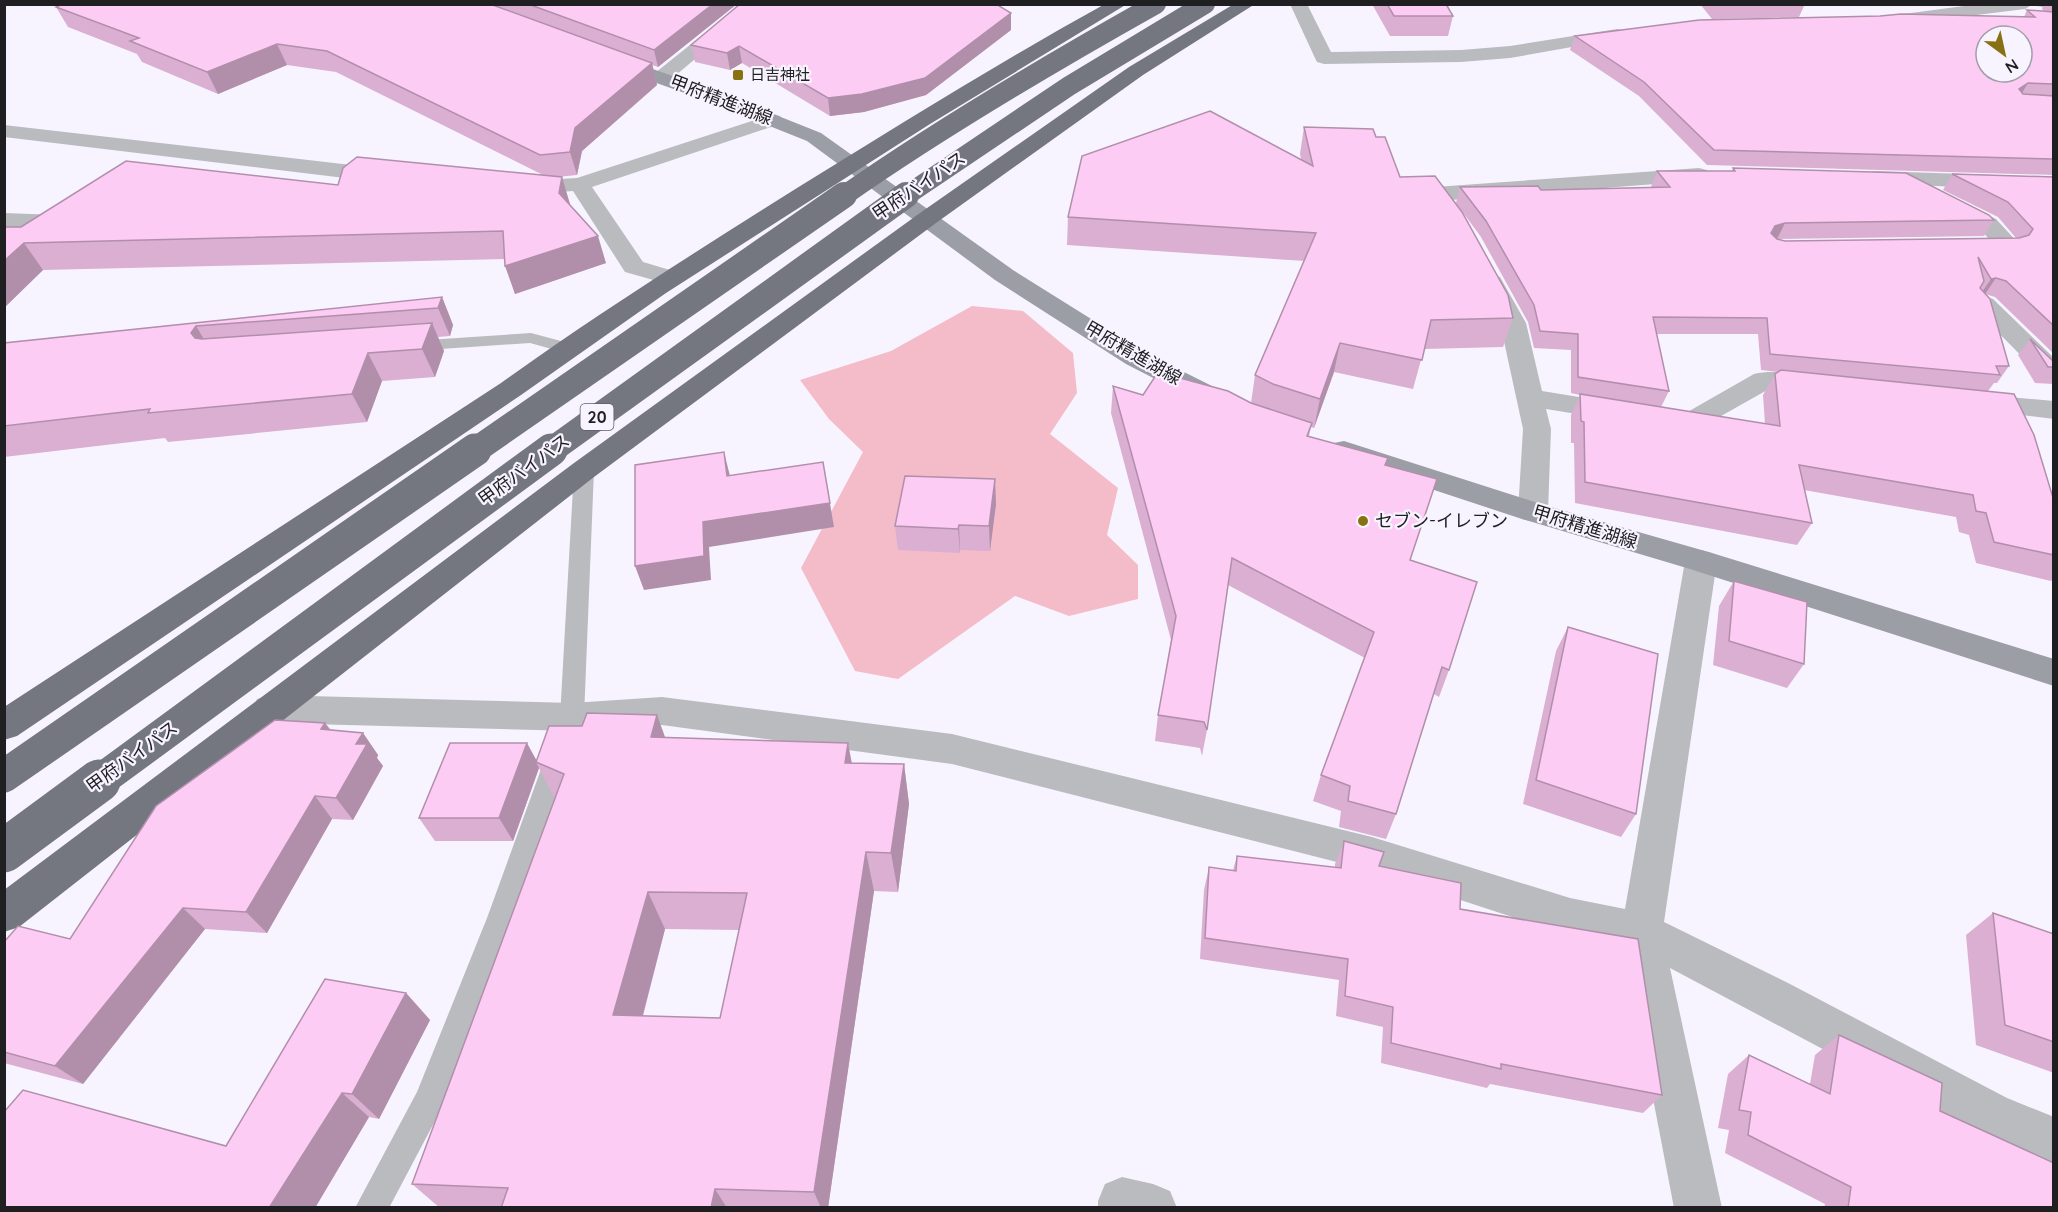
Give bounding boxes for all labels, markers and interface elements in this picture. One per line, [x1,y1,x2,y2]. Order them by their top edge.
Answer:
north arrow [1974,24,2034,84]
text: N [2002,55,2023,78]
place label: 日吉神社 [750,65,810,84]
marker: 日吉神社 [731,68,745,82]
street label: 甲府精進湖線 [667,69,776,130]
street label: 甲府バイパス [868,146,970,225]
street label: 甲府精進湖線 [1081,316,1186,390]
road number: 20 [580,404,614,430]
street label: 甲府バイパス [473,429,574,511]
street label: 甲府精進湖線 [1530,500,1640,553]
place label: セブン-イレブン [1375,509,1508,532]
marker: セブン-イレブン [1356,514,1370,528]
street label: 甲府バイパス [81,716,182,798]

